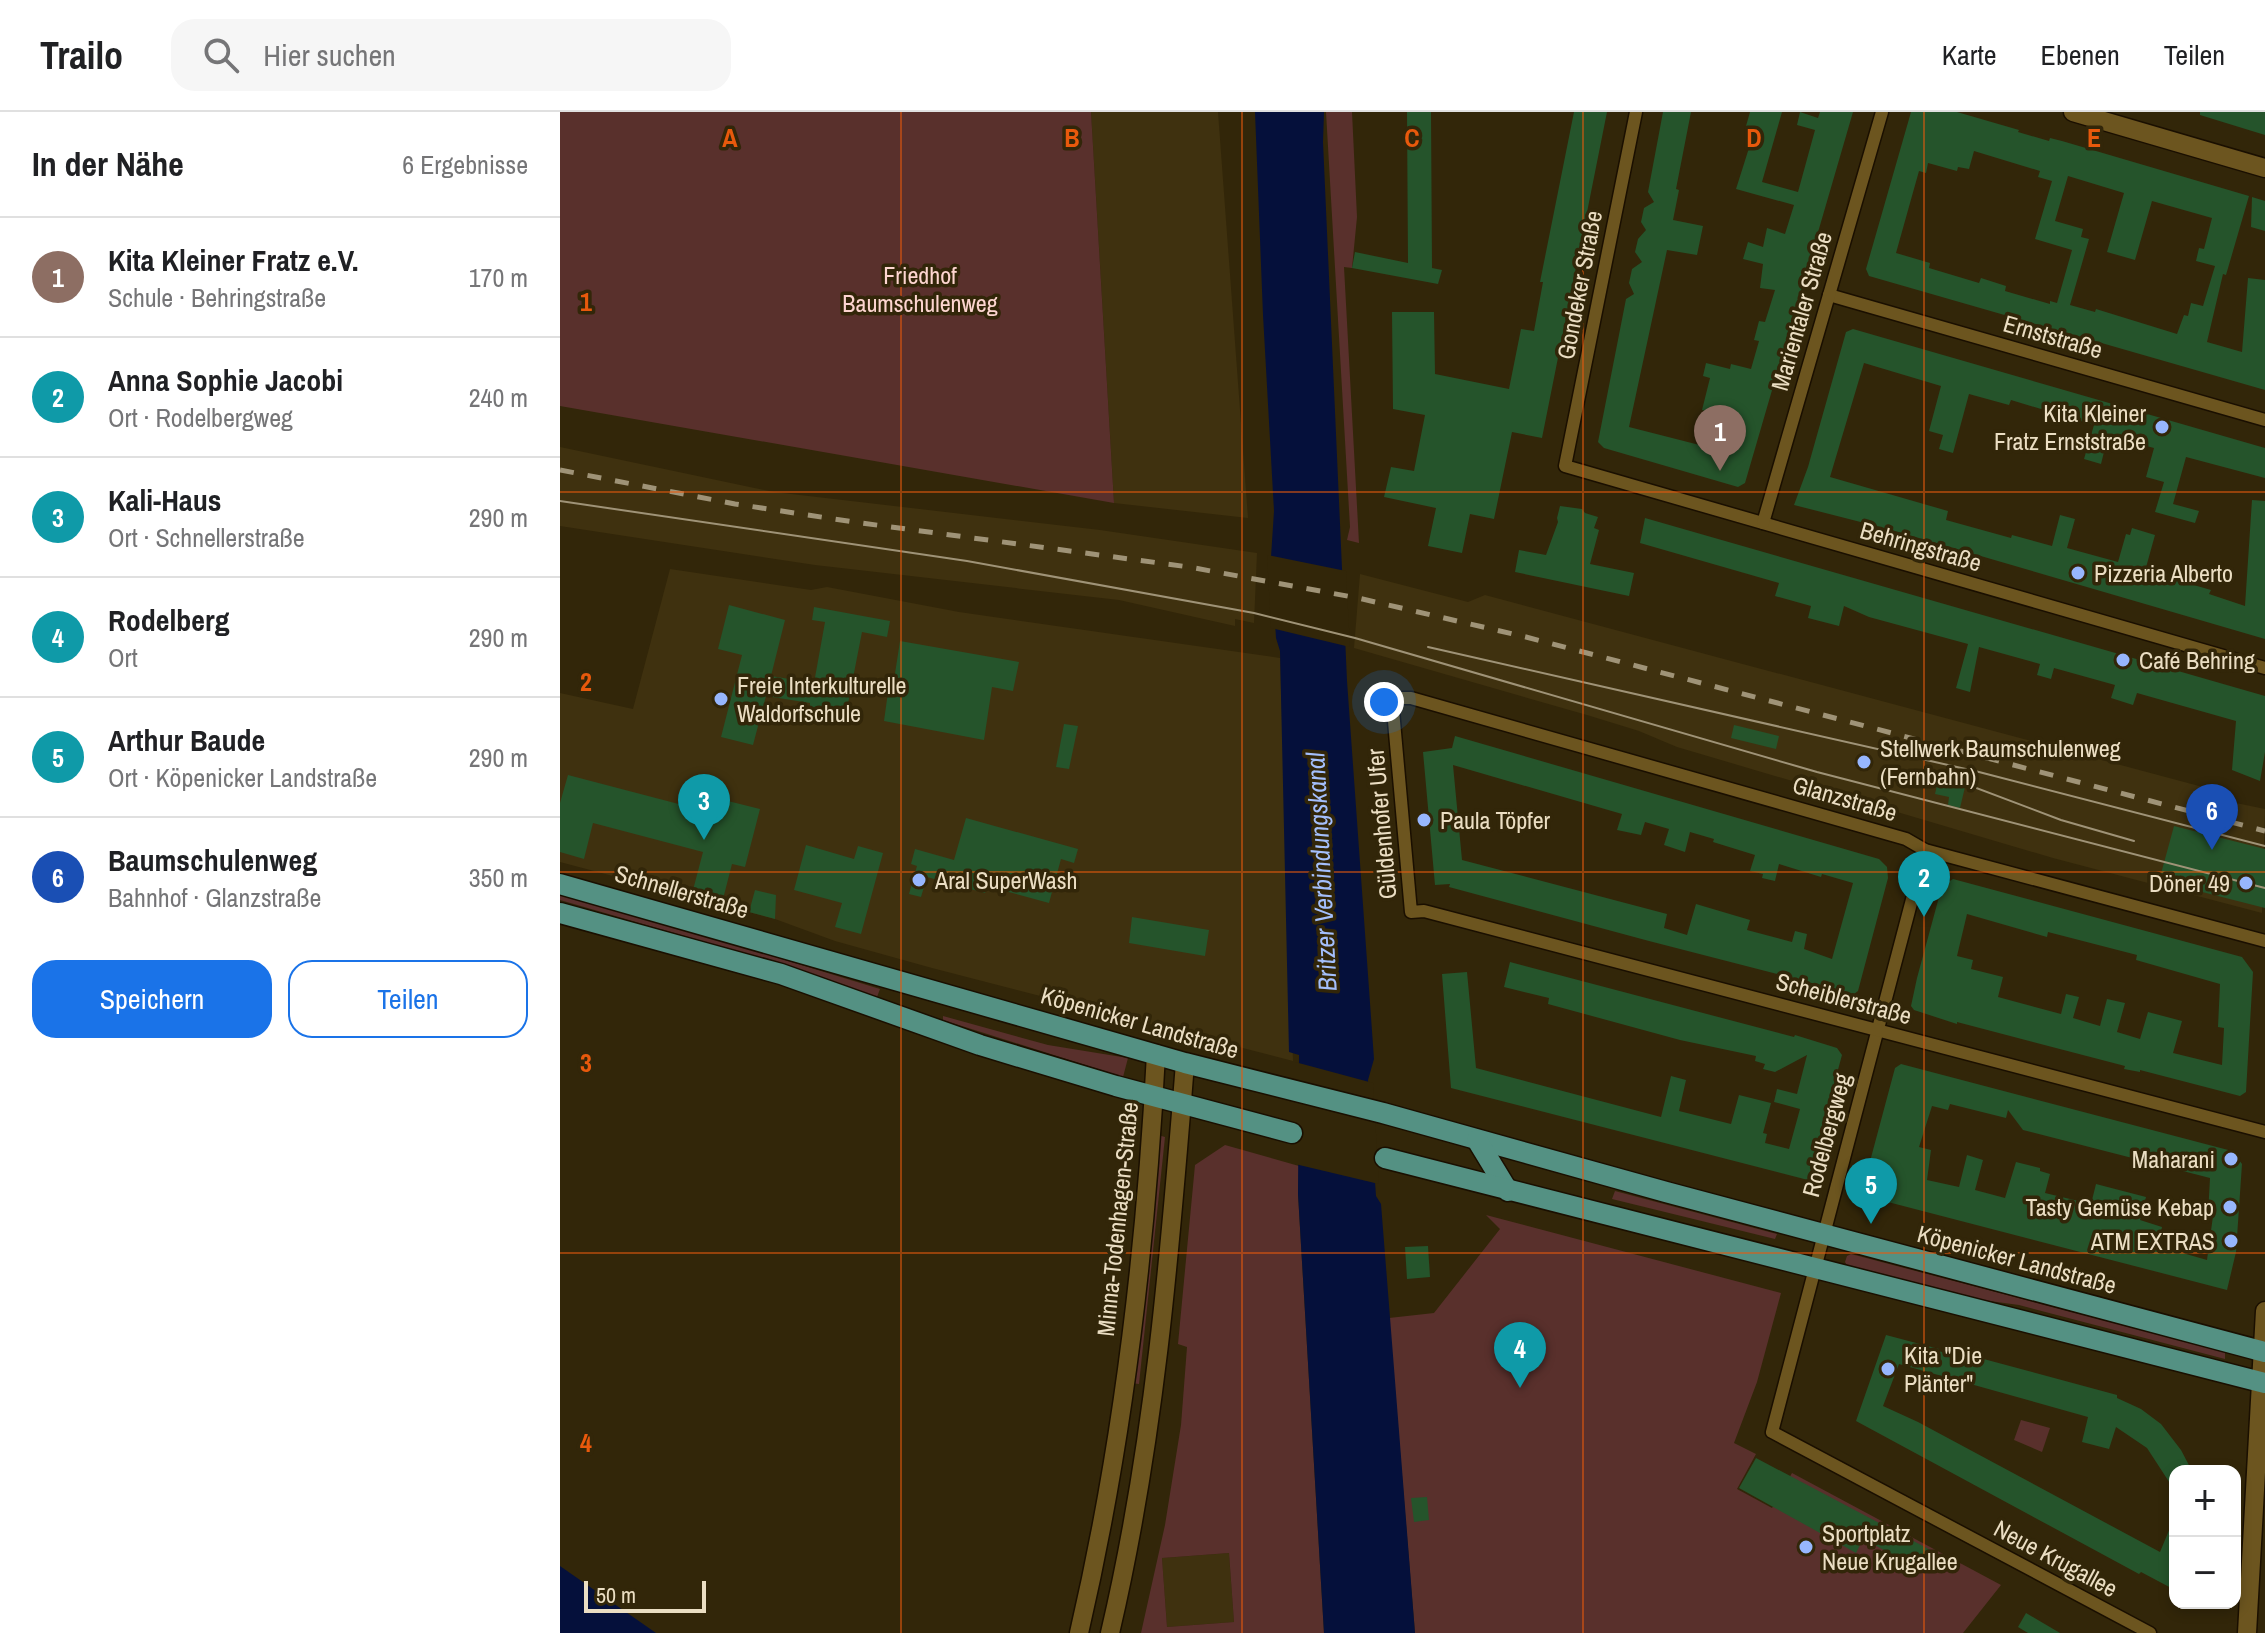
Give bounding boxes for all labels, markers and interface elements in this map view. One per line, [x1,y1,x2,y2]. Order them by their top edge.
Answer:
search box [171,19,731,91]
text: Trailo [40,30,123,81]
icon: search [199,33,243,77]
text: Hier suchen [263,35,396,75]
text: Karte [1942,36,1997,74]
text: Ebenen [2041,36,2120,74]
text: Teilen [2164,36,2225,74]
text: A [722,120,738,155]
text: B [1064,120,1080,155]
text: C [1404,120,1420,155]
text: D [1746,120,1762,155]
text: E [2087,120,2101,155]
text: In der Nähe [32,141,184,187]
text: 6 Ergebnisse [402,147,528,182]
street label: Gondeker Straße [1549,208,1609,362]
street label: Marientaler Straße [1763,228,1839,394]
text: Kita Kleiner Fratz e.V. [108,240,359,280]
park label: Friedhof Baumschulenweg [842,259,998,319]
text: 1 [52,260,64,295]
text: 170 m [469,260,528,295]
text: Schule · Behringstraße [108,280,326,315]
text: 1 [580,284,592,319]
street label: Ernststraße [2000,307,2106,365]
text: Anna Sophie Jacobi [108,360,343,400]
text: 2 [52,380,64,415]
text: 240 m [469,380,528,415]
place label: Kita Kleiner Fratz Ernststraße [1994,397,2146,457]
text: Ort · Rodelbergweg [108,400,293,435]
pin: 1 [1694,405,1746,471]
marker: Kita Kleiner Fratz Ernststraße [2153,418,2171,436]
text: Kali-Haus [108,480,221,520]
text: 3 [52,500,64,535]
text: 290 m [469,500,528,535]
street label: Behringstraße [1857,513,1985,579]
text: Ort · Schnellerstraße [108,520,305,555]
place label: Pizzeria Alberto [2094,557,2233,589]
marker: Pizzeria Alberto [2069,564,2087,582]
text: Rodelberg [108,600,230,640]
text: 4 [52,620,64,655]
text: 290 m [469,620,528,655]
text: Ort [108,640,138,675]
place label: Café Behring [2139,644,2255,676]
marker: Café Behring [2114,651,2132,669]
text: 2 [580,664,592,699]
place label: Freie Interkulturelle Waldorfschule [737,669,907,729]
your location [1364,682,1404,722]
marker: Freie Interkulturelle Waldorfschule [712,690,730,708]
text: Arthur Baude [108,720,265,760]
place label: Stellwerk Baumschulenweg (Fernbahn) [1880,732,2121,792]
text: 5 [52,740,64,775]
text: 290 m [469,740,528,775]
street label: Güldenhofer Ufer [1358,747,1404,901]
water label: Britzer Verbindungskanal [1297,750,1345,992]
marker: Stellwerk Baumschulenweg (Fernbahn) [1855,753,1873,771]
text: Ort · Köpenicker Landstraße [108,760,377,795]
street label: Glanzstraße [1789,768,1901,828]
pin: 3 [678,774,730,840]
pin: 6 [2186,784,2238,850]
place label: Paula Töpfer [1440,804,1551,836]
marker: Paula Töpfer [1415,811,1433,829]
text: Baumschulenweg [108,840,317,880]
pin: 2 [1898,851,1950,917]
street label: Schnellerstraße [611,857,753,925]
text: 6 [52,860,64,895]
text: 350 m [469,860,528,895]
place label: Aral SuperWash [934,864,1078,896]
place label: Döner 49 [2149,867,2230,899]
marker: Aral SuperWash [910,871,928,889]
marker: Döner 49 [2237,874,2255,892]
text: Bahnhof · Glanzstraße [108,880,321,915]
button: Speichern [32,960,272,1038]
button: Teilen [288,960,528,1038]
street label: Scheiblerstraße [1773,965,1915,1031]
street label: Köpenicker Landstraße [1037,978,1243,1066]
text: 3 [580,1045,592,1080]
street label: Rodelbergweg [1794,1070,1858,1200]
street label: Minna-Todenhagen-Straße [1089,1100,1145,1338]
place label: Maharani [2132,1143,2215,1175]
marker: Maharani [2222,1150,2240,1168]
pin: 5 [1845,1158,1897,1224]
place label: Tasty Gemüse Kebap [2025,1191,2214,1223]
marker: Tasty Gemüse Kebap [2221,1198,2239,1216]
street label: Köpenicker Landstraße [1914,1217,2120,1301]
place label: ATM EXTRAS [2090,1225,2215,1257]
marker: ATM EXTRAS [2222,1232,2240,1250]
pin: 4 [1494,1322,1546,1388]
place label: Kita "Die Plänter" [1904,1339,1982,1399]
marker: Kita "Die Plänter" [1879,1360,1897,1378]
text: 4 [580,1425,592,1460]
map controls [2169,1465,2241,1609]
button: + [2169,1465,2241,1537]
street label: Neue Krugallee [1989,1512,2123,1604]
place label: Sportplatz Neue Krugallee [1822,1517,1958,1577]
button: − [2169,1537,2241,1609]
marker: Sportplatz Neue Krugallee [1797,1538,1815,1556]
scale bar [584,1577,706,1613]
text: 50 m [596,1580,636,1610]

